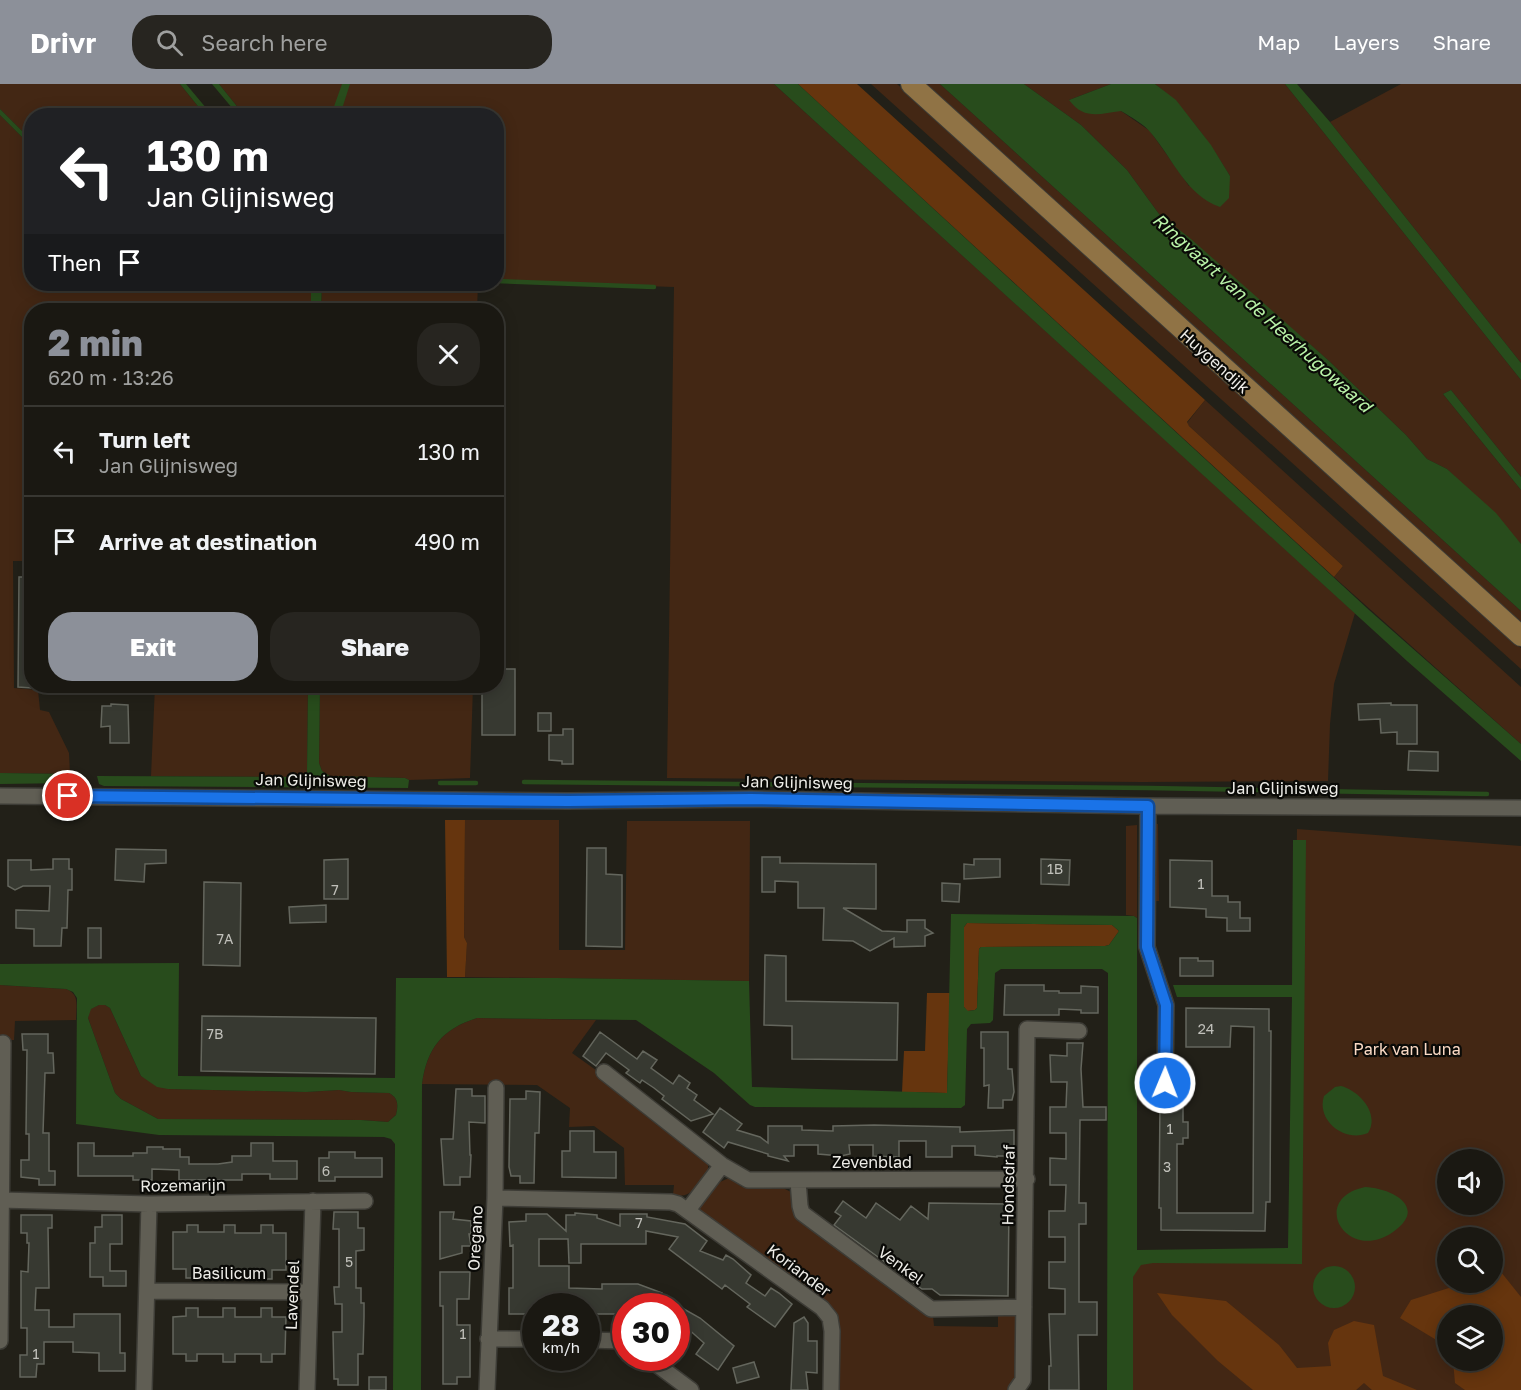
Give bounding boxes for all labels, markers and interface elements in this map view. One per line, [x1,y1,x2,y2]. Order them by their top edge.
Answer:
search box [132,15,552,69]
text: Drivr [30,26,96,59]
icon: search [153,26,186,59]
text: Search here [201,29,327,56]
text: Map [1257,29,1300,55]
text: Layers [1333,29,1400,55]
text: Share [1433,29,1491,55]
text: 130 m [147,130,269,180]
icon: left [48,132,126,210]
text: Jan Glijnisweg [147,181,335,213]
water label: Ringvaart van de Heerhugowaard [1149,208,1378,418]
icon: arrive [113,246,146,279]
text: Then [48,249,101,276]
text: 2 min [48,321,143,364]
button: close [417,323,480,386]
street label: Huygendijk [1176,324,1254,398]
text: 620 m · 13:26 [48,365,174,389]
text: Turn left [99,426,190,453]
icon: left [48,435,81,468]
text: 130 m [418,438,480,465]
text: Jan Glijnisweg [99,453,238,477]
icon: arrive [48,525,81,558]
text: Arrive at destination [99,528,317,555]
text: 490 m [415,528,480,555]
button: Exit [48,612,258,681]
button: Share [270,612,480,681]
street label: Jan Glijnisweg [255,769,367,791]
pin [42,770,93,821]
street label: Jan Glijnisweg [741,771,853,793]
street label: Jan Glijnisweg [1227,778,1339,798]
icon: arrive [51,779,84,812]
house number: 1B [1047,860,1063,877]
house number: 1 [1198,875,1205,892]
house number: 7 [331,881,339,898]
house number: 7A [217,930,234,947]
house number: 24 [1198,1020,1214,1037]
house number: 7B [207,1025,223,1042]
park label: Park van Luna [1353,1039,1461,1059]
position arrow [1133,1051,1197,1115]
house number: 1 [1167,1120,1174,1137]
street label: Hondsdraf [997,1144,1019,1226]
map controls [1437,1149,1503,1371]
button: sound [1437,1149,1503,1215]
street label: Zevenblad [832,1152,912,1172]
house number: 3 [1163,1158,1171,1175]
house number: 6 [322,1162,330,1179]
street label: Rozemarijn [140,1174,226,1196]
street label: Oregano [463,1205,487,1271]
house number: 7 [635,1214,643,1231]
button: search [1437,1227,1503,1293]
street label: Koriander [763,1239,835,1301]
street label: Venkel [874,1242,928,1288]
house number: 5 [345,1253,353,1270]
street label: Lavendel [281,1260,303,1330]
street label: Basilicum [192,1263,266,1283]
speed limit sign: 30 [612,1293,690,1371]
button: layers [1437,1305,1503,1371]
text: 28 [542,1307,580,1343]
house number: 1 [460,1325,467,1342]
text: km/h [542,1338,580,1356]
house number: 1 [33,1345,40,1362]

